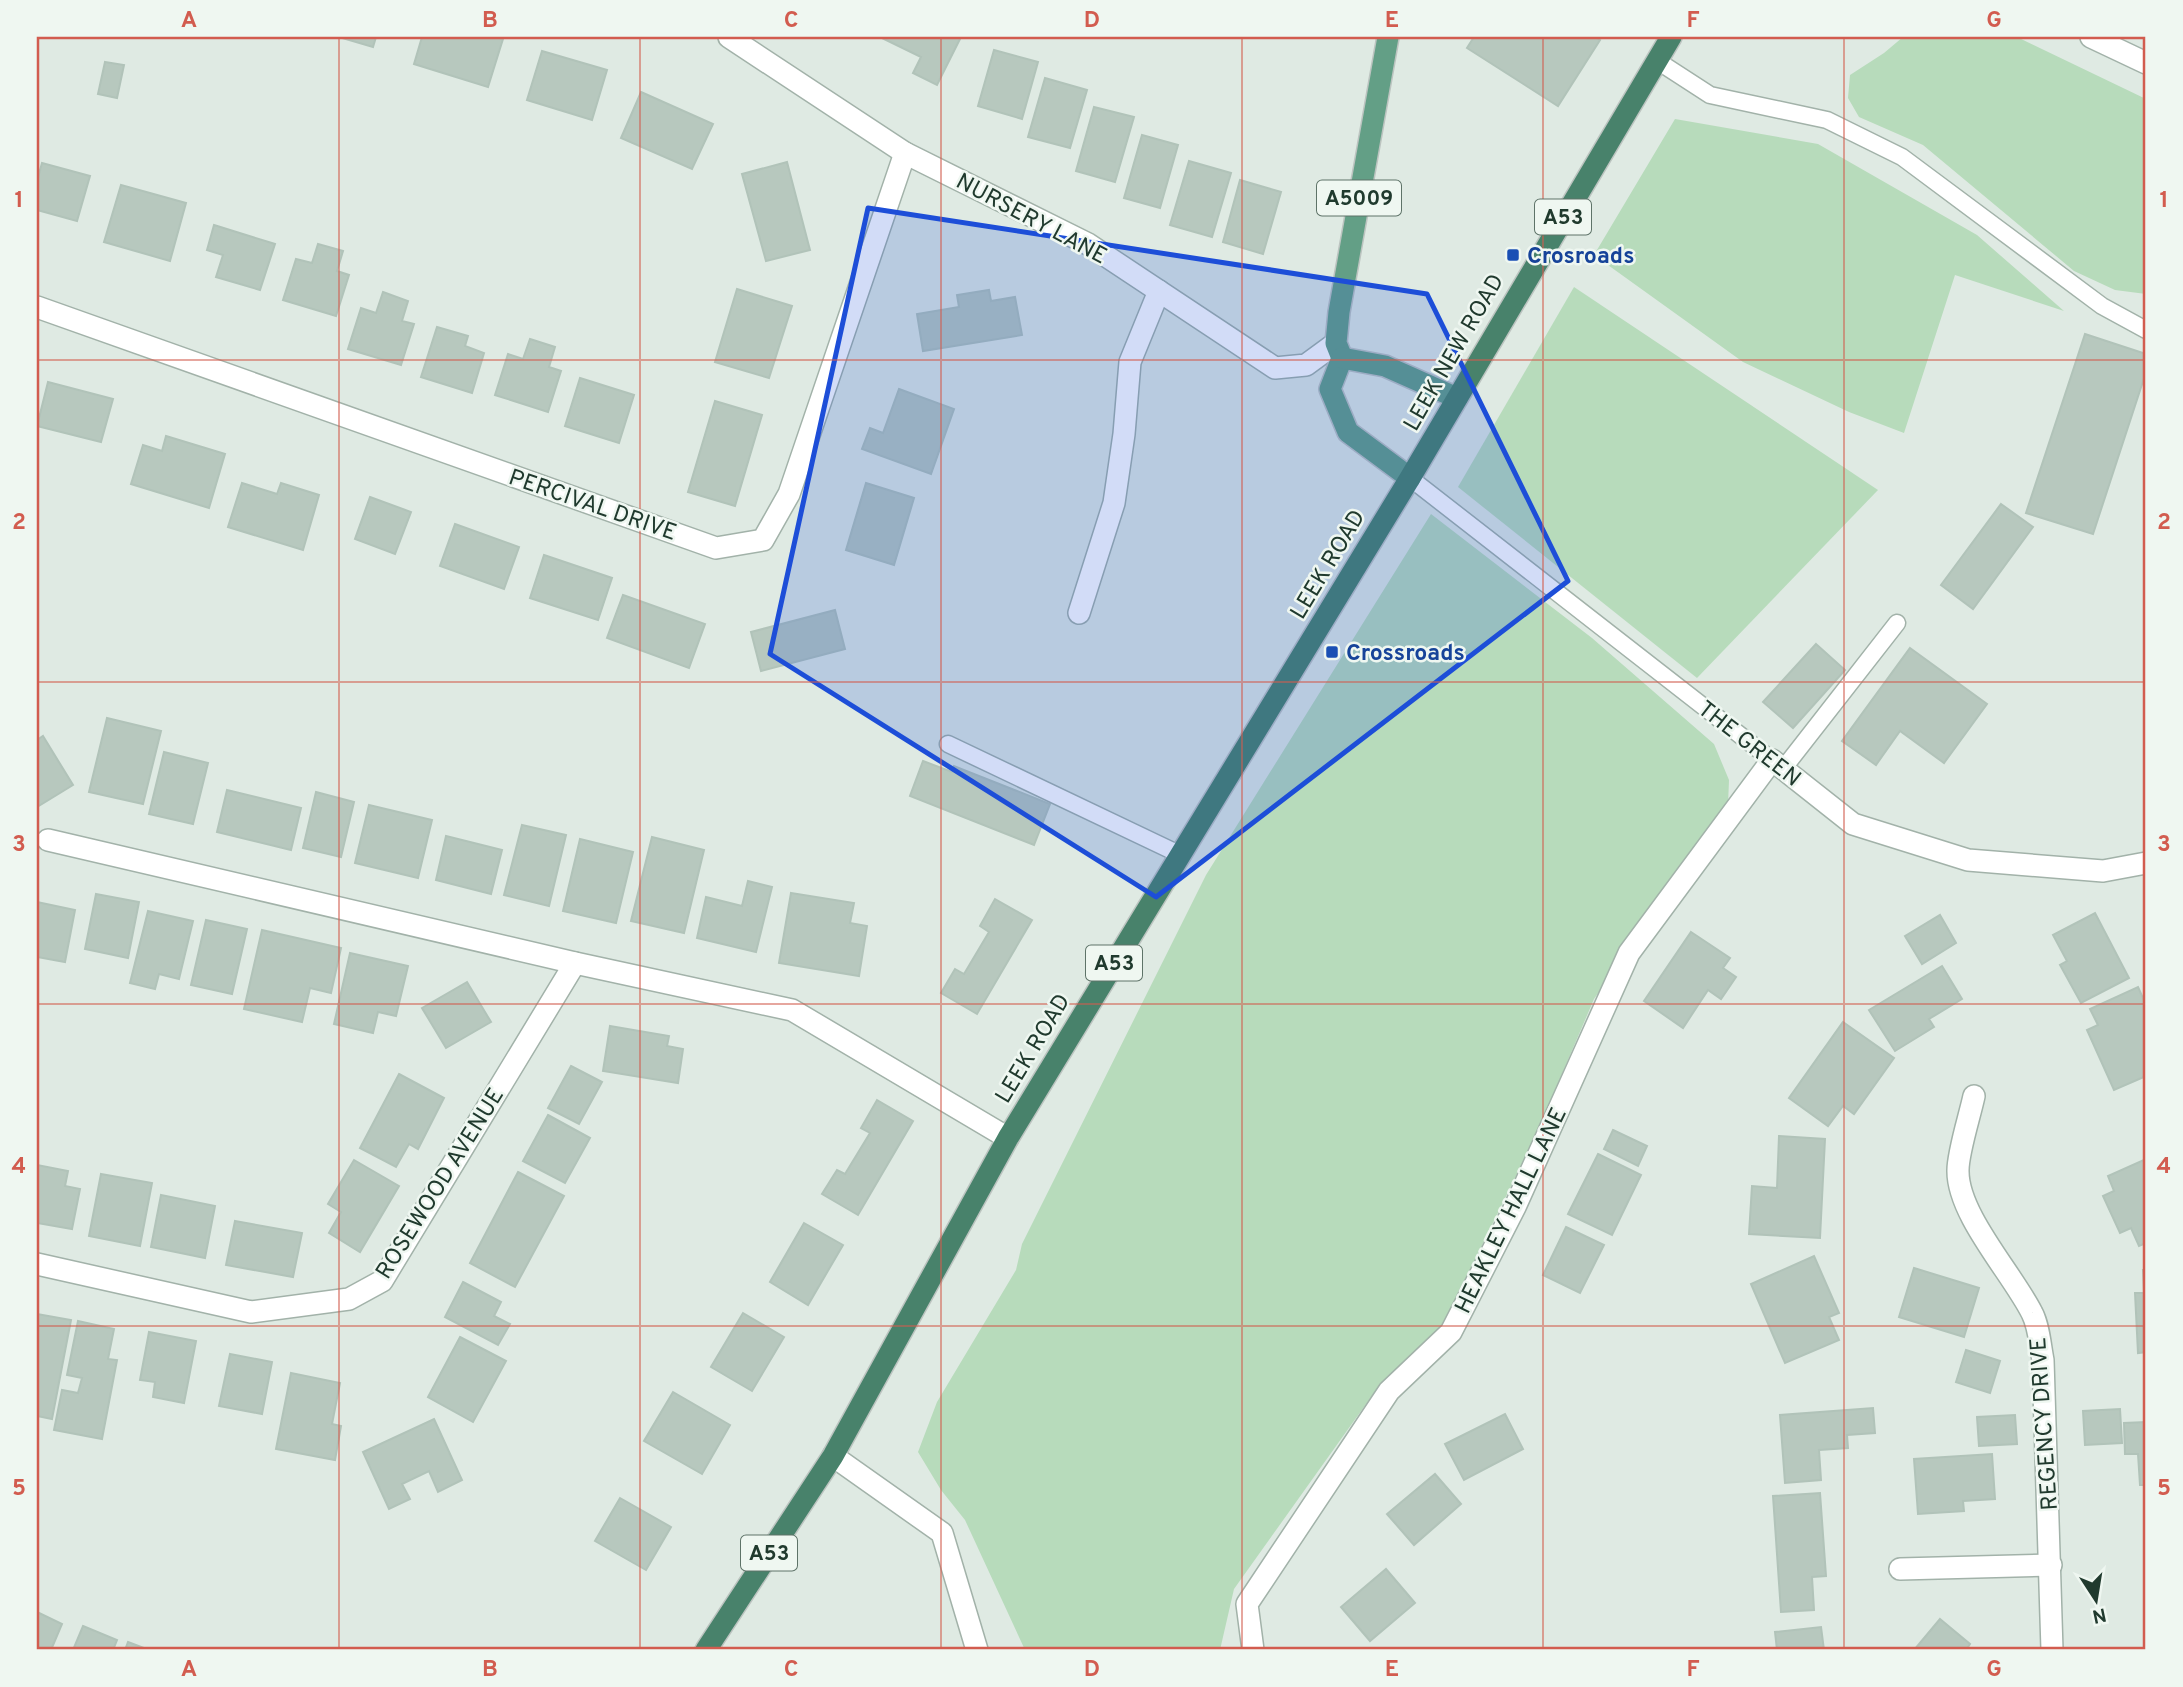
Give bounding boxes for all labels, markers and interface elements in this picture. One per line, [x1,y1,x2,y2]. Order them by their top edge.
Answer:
text: A [181,7,197,36]
text: B [482,7,498,36]
text: C [784,7,798,36]
text: D [1084,7,1100,36]
text: E [1385,7,1399,36]
text: F [1686,7,1700,36]
text: G [1986,7,2002,36]
street label: NURSERY LANE [950,168,1111,272]
road number: A5009 [1317,180,1401,216]
text: 1 [14,187,24,216]
text: 1 [2159,187,2169,216]
road number: A53 [1535,200,1591,234]
place label: Crosroads [1527,243,1634,272]
marker: Crosroads [1505,247,1521,263]
street label: LEEK NEW ROAD [1398,270,1512,437]
street label: PERCIVAL DRIVE [504,464,680,549]
street label: LEEK ROAD [1285,505,1373,625]
text: 2 [12,509,26,538]
text: 2 [2157,509,2171,538]
place label: Crossroads [1346,640,1465,669]
marker: Crossroads [1324,644,1340,660]
street label: THE GREEN [1691,696,1806,794]
text: 3 [12,831,26,860]
text: 3 [2157,831,2171,860]
road number: A53 [1086,946,1142,981]
street label: LEEK ROAD [990,989,1078,1109]
street label: ROSEWOOD AVENUE [371,1083,512,1285]
street label: HEAKLEY HALL LANE [1450,1103,1575,1319]
text: 4 [12,1153,26,1182]
text: 4 [2157,1153,2171,1182]
street label: REGENCY DRIVE [2025,1336,2066,1511]
text: 5 [12,1475,26,1504]
text: 5 [2157,1475,2171,1504]
road number: A53 [741,1536,797,1570]
north arrow [2060,1564,2130,1634]
text: N [2090,1602,2108,1628]
text: A [181,1656,197,1685]
text: B [482,1656,498,1685]
text: C [784,1656,798,1685]
text: D [1084,1656,1100,1685]
text: E [1385,1656,1399,1685]
text: F [1686,1656,1700,1685]
text: G [1986,1656,2002,1685]

